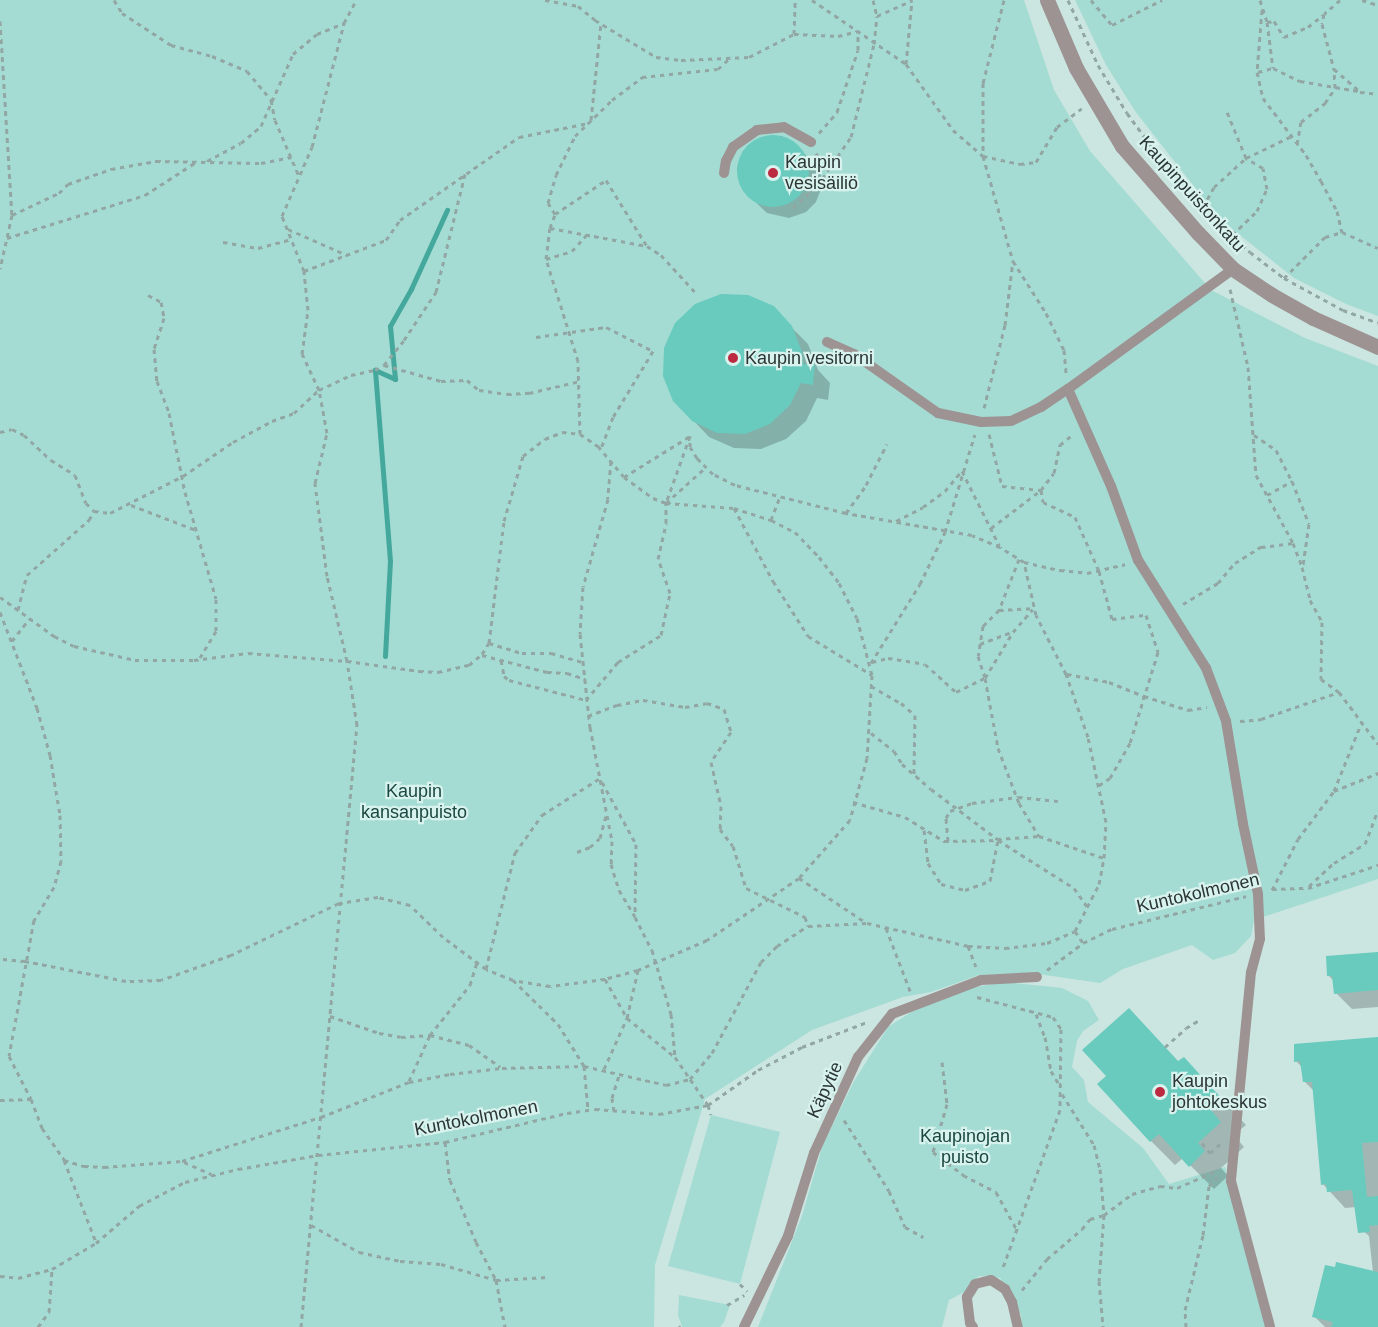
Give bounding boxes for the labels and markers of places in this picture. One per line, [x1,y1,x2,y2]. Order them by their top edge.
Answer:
place label: Kaupin vesisäiliö [785,152,858,195]
marker: Kaupin vesisäiliö [766,166,780,180]
place label: Kaupin vesitorni [745,347,873,369]
marker: Kaupin vesitorni [726,351,740,365]
place label: Kaupin johtokeskus [1172,1071,1267,1114]
marker: Kaupin johtokeskus [1153,1085,1167,1099]

